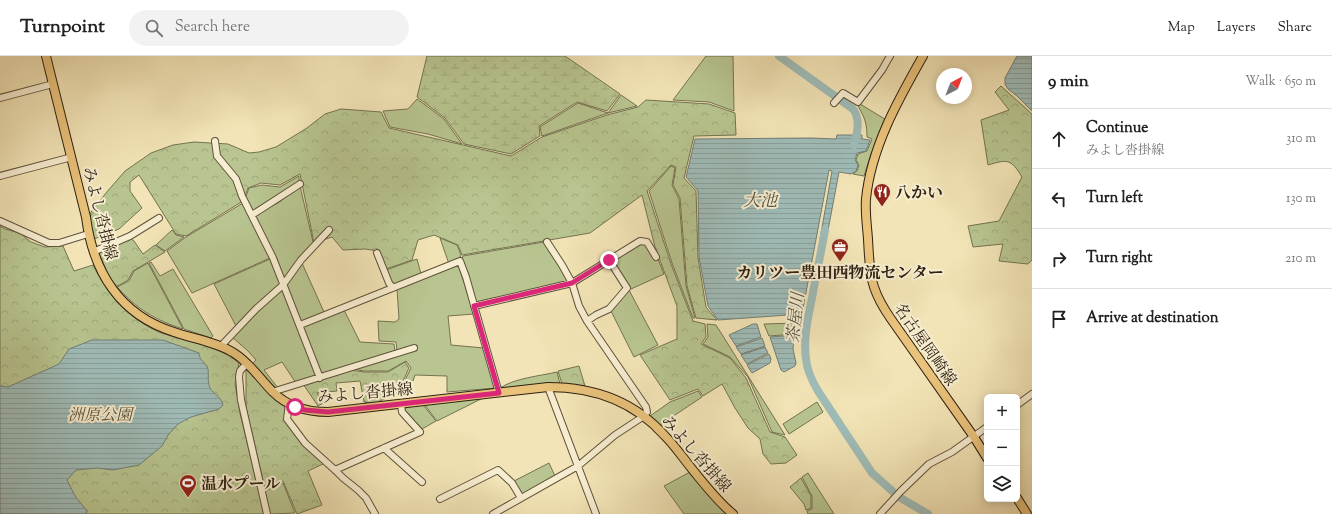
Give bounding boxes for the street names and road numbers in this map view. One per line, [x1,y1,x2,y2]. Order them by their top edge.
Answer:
street label: みよし沓掛線 [76,164,121,263]
street label: 名古屋岡崎線 [887,300,961,391]
street label: みよし沓掛線 [316,379,414,410]
street label: みよし沓掛線 [655,411,735,498]

